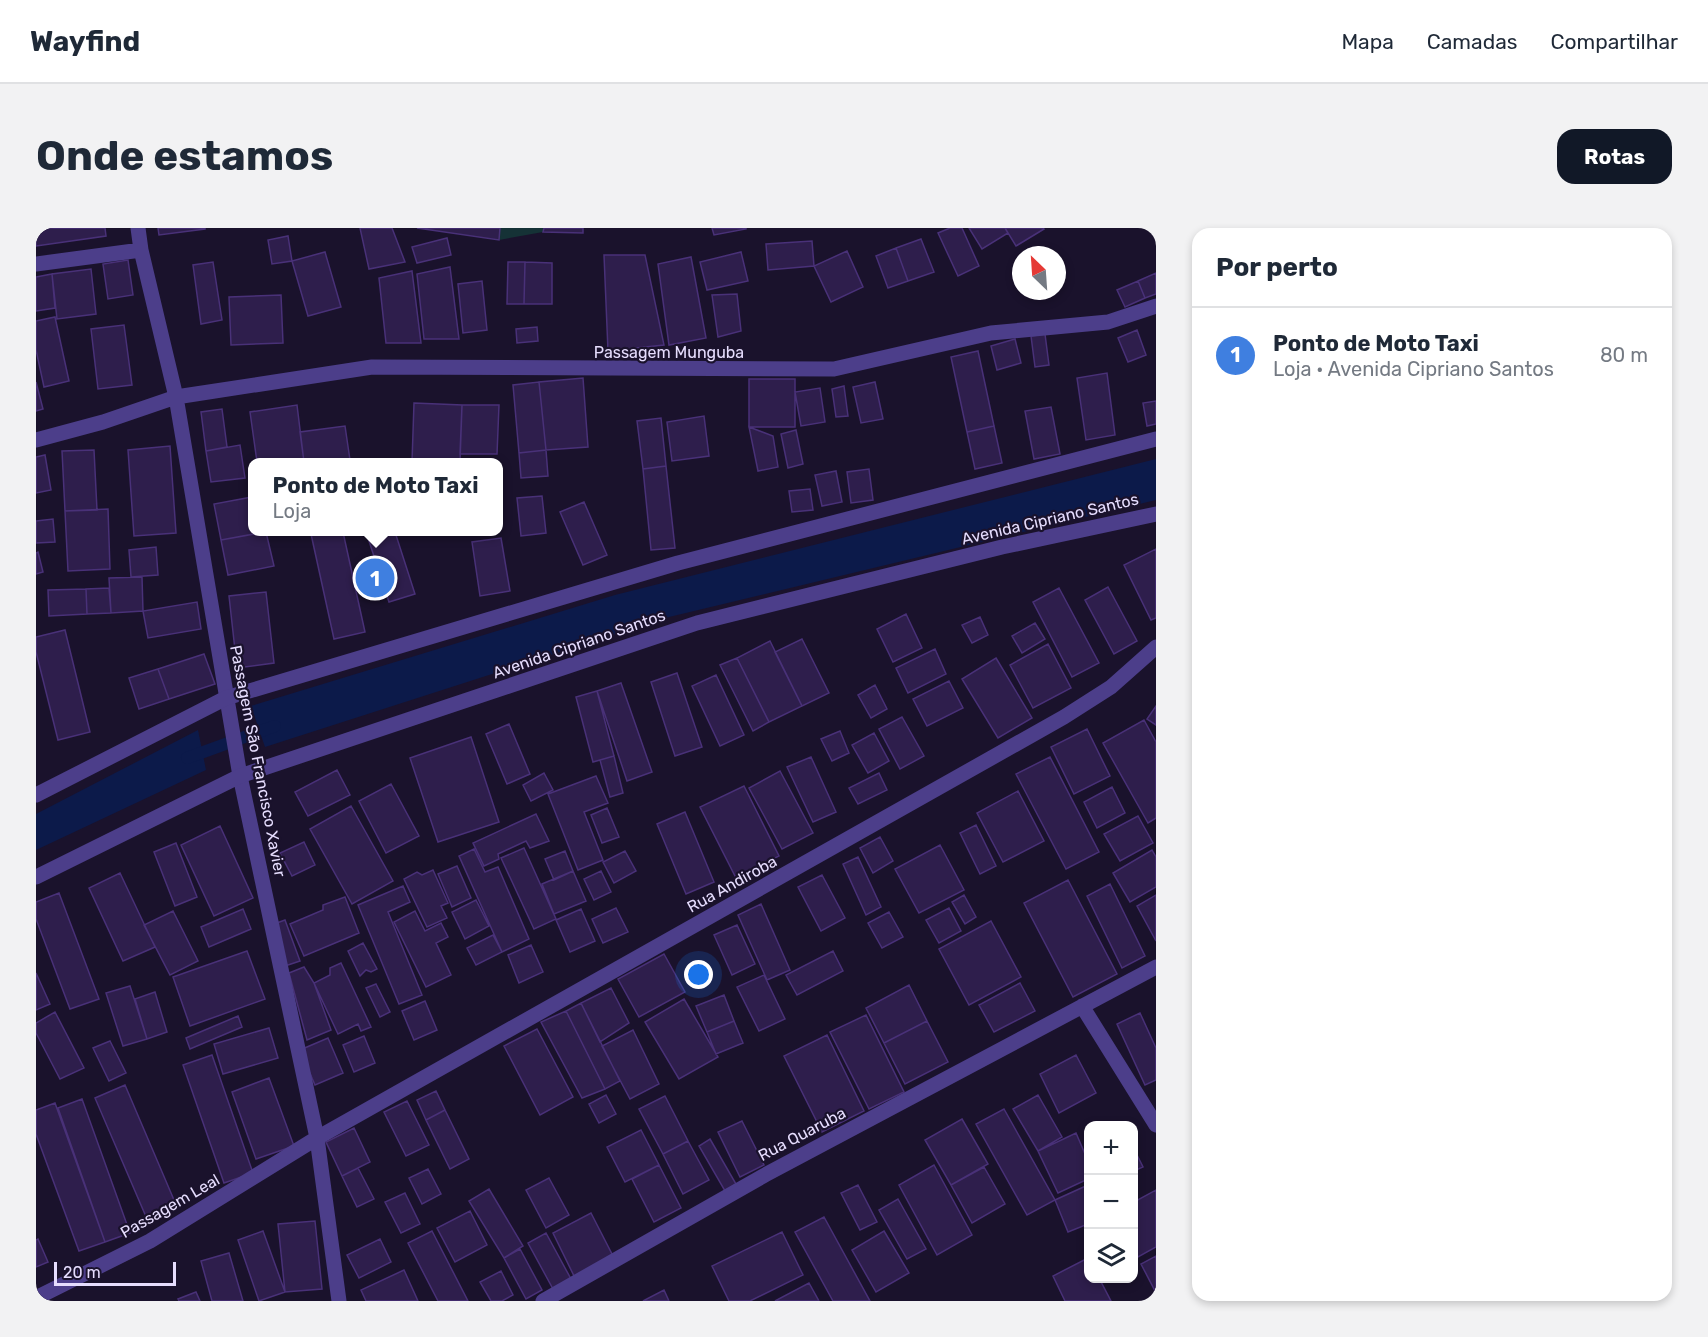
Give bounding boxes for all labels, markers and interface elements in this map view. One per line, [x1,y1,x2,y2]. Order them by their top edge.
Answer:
text: Wayfind [30,25,140,58]
text: Mapa [1341,29,1394,54]
text: Camadas [1427,29,1517,54]
text: Compartilhar [1550,29,1678,54]
button: Rotas [1557,129,1672,184]
text: Onde estamos [36,131,333,181]
north arrow [1012,246,1066,300]
text: Por perto [1216,252,1338,283]
text: Ponto de Moto Taxi [1273,330,1479,357]
street label: Passagem Munguba [594,343,744,362]
text: 1 [1231,343,1240,367]
text: 80 m [1600,343,1648,367]
text: Loja · Avenida Cipriano Santos [1273,357,1554,381]
popup [248,458,503,536]
text: Ponto de Moto Taxi [273,472,478,499]
street label: Avenida Cipriano Santos [960,489,1140,549]
text: Loja [273,499,311,523]
pin: 1 [356,556,394,600]
street label: Avenida Cipriano Santos [490,606,668,682]
street label: Passagem São Francisco Xavier [226,644,290,878]
street label: Rua Andiroba [684,852,780,916]
your location [684,960,713,989]
street label: Rua Quaruba [755,1103,849,1165]
map controls [1084,1121,1138,1283]
button: + [1084,1121,1138,1175]
street label: Passagem Leal [117,1170,223,1242]
button: − [1084,1175,1138,1229]
button: layers [1084,1229,1138,1283]
scale bar [54,1259,176,1286]
text: 20 m [63,1263,101,1282]

